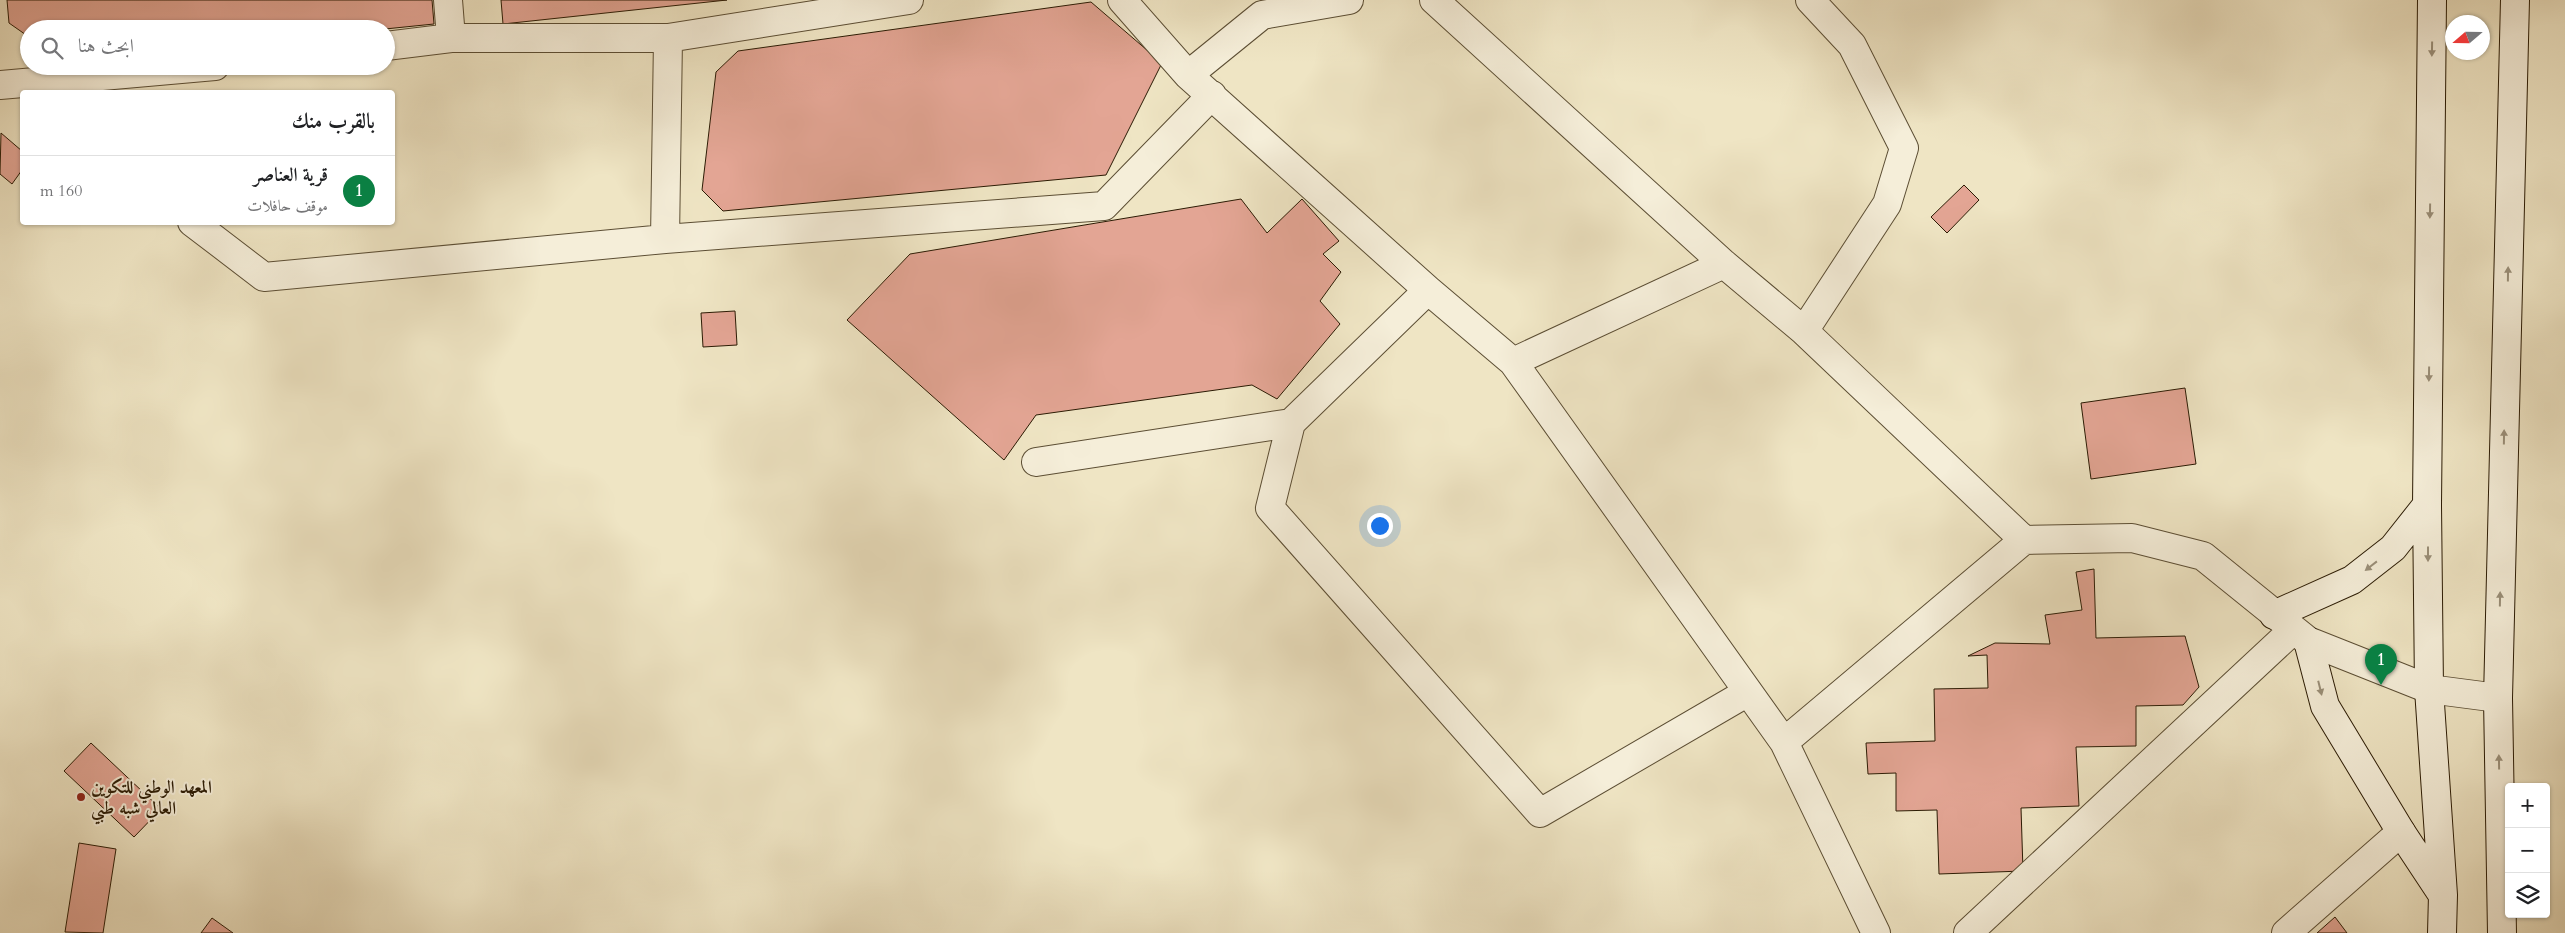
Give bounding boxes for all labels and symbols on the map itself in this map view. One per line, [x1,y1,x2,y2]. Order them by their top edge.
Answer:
north arrow [2445,15,2490,60]
one-way arrow [2428,41,2436,57]
one-way arrow [2426,203,2434,219]
one-way arrow [2504,266,2512,282]
one-way arrow [2425,366,2433,382]
one-way arrow [2500,429,2508,445]
your location [1367,513,1393,539]
one-way arrow [2424,546,2432,562]
one-way arrow [2365,560,2378,571]
one-way arrow [2496,591,2504,607]
pin: 1 [2365,644,2397,685]
one-way arrow [2317,681,2325,696]
one-way arrow [2495,754,2503,770]
place label: المعهد الوطني للتكوين العالي شبه طبي [91,775,212,825]
marker: المعهد الوطني للتكوين العالي شبه طبي [75,791,87,803]

